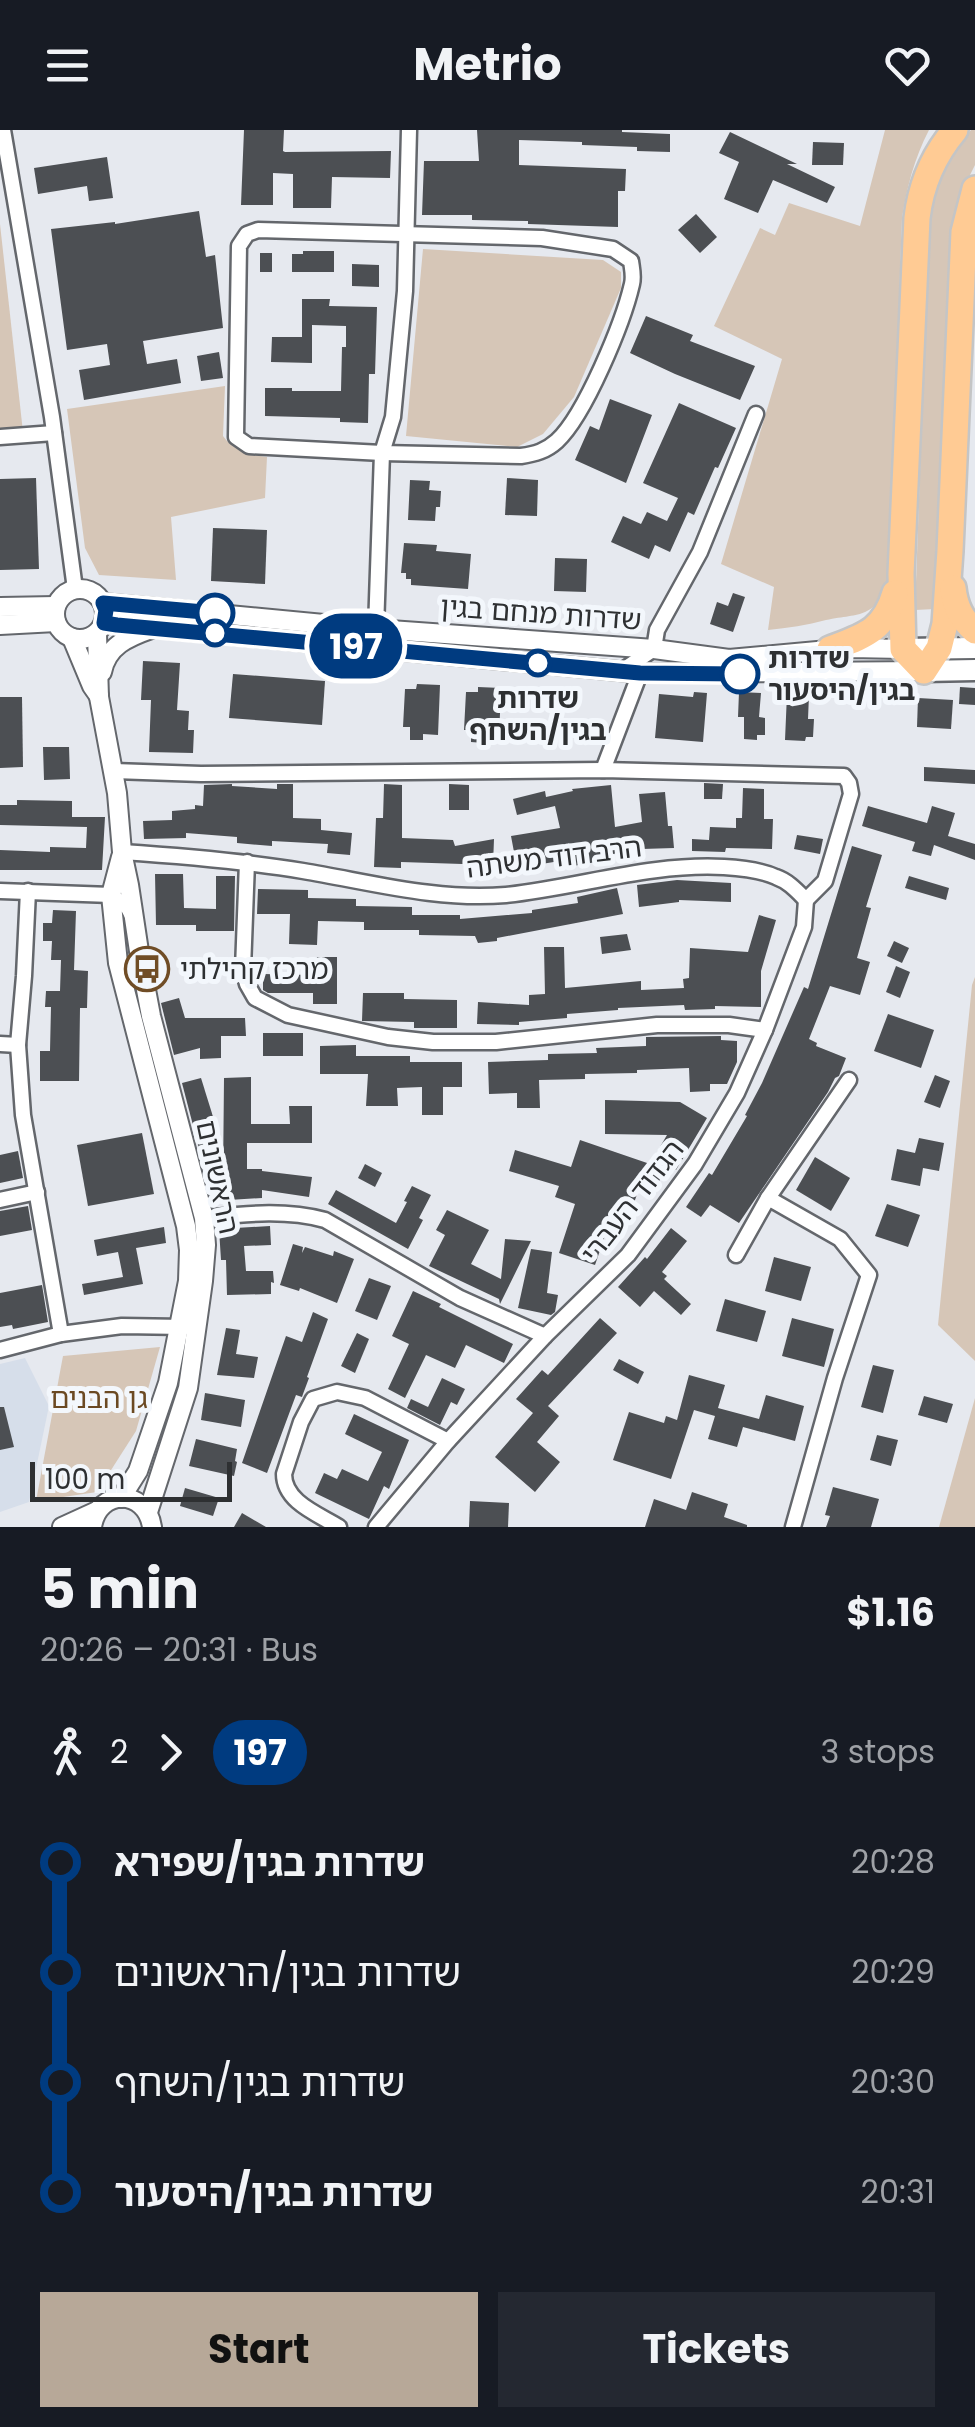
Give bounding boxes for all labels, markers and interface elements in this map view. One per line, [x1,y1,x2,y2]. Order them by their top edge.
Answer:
text: Metrio [413,33,562,96]
icon: menu [40,38,95,93]
icon: heart [880,38,935,93]
street label: שדרות מנחם בגין [439,587,643,640]
unlabelled marker [196,594,234,632]
line badge: 197 [298,614,414,678]
unlabelled marker [202,620,228,646]
text: 197 [329,622,383,671]
place label: שדרות בגין/היסעור [768,639,915,710]
marker: שדרות בגין/השחף [525,650,551,676]
marker: שדרות בגין/היסעור [721,655,759,693]
place label: שדרות בגין/השחף [469,679,607,750]
street label: הרב דוד משתה [464,827,644,888]
bus stop icon: מרכז קהילתי [124,946,170,992]
place label: מרכז קהילתי [180,950,329,989]
street label: הראשונים [186,1117,249,1237]
street label: הגדוד העברי [572,1132,693,1271]
park label: גן הבנים [50,1379,148,1418]
scale bar [30,1457,232,1502]
text: 100 m [45,1460,125,1499]
text: 5 min [40,1550,199,1627]
text: $1.16 [846,1586,935,1639]
text: 20:26 – 20:31 · Bus [40,1627,318,1672]
icon: walk [40,1725,95,1780]
icon: forward [143,1725,198,1780]
text: 197 [233,1728,287,1777]
text: 2 [110,1729,128,1774]
text: 3 stops [820,1729,935,1774]
text: שדרות בגין/שפירא [114,1836,425,1889]
text: 20:28 [851,1839,935,1884]
text: שדרות בגין/הראשונים [114,1946,461,1999]
text: 20:29 [851,1949,935,1994]
text: שדרות בגין/השחף [114,2056,405,2109]
text: 20:30 [851,2059,935,2104]
text: שדרות בגין/היסעור [114,2166,433,2219]
text: 20:31 [861,2169,935,2214]
button: Start [40,2292,478,2407]
button: Tickets [498,2292,935,2407]

